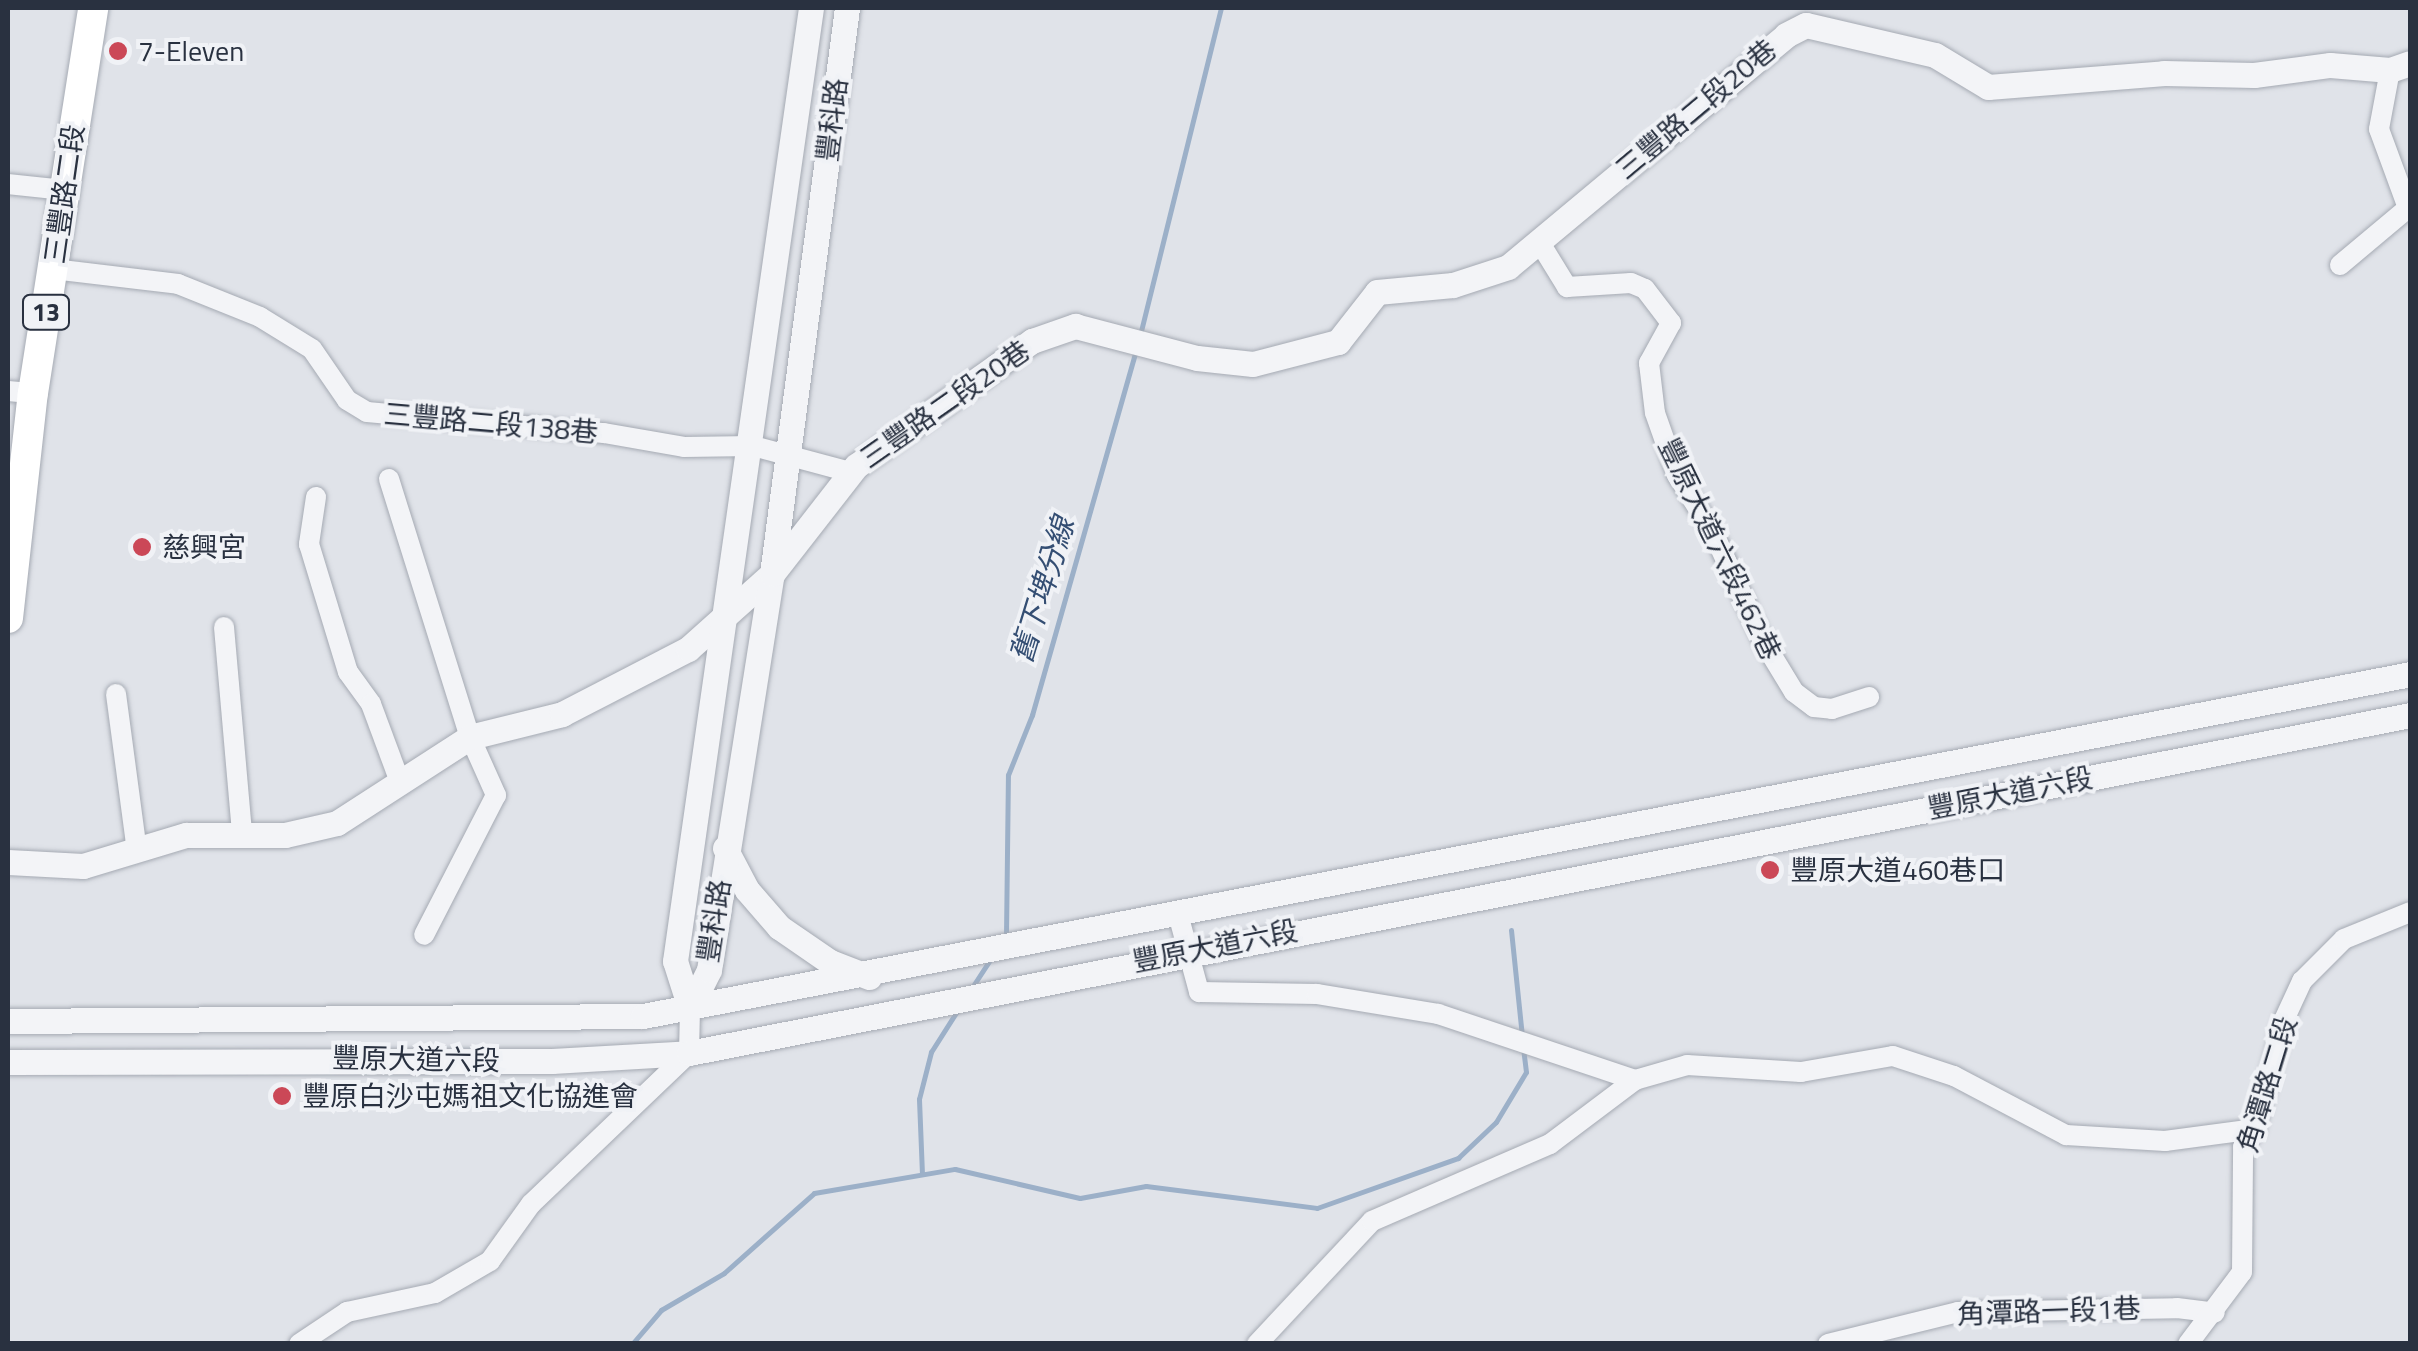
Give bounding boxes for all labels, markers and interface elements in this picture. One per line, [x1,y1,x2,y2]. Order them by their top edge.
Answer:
street label: 三豐路二段20巷 [1609,32,1783,186]
place label: 7-Eleven [138,34,244,68]
marker: 7-Eleven [107,40,129,62]
street label: 豐科路 [810,76,854,164]
street label: 三豐路二段 [38,122,90,266]
road number: 13 [21,292,71,332]
street label: 三豐路二段20巷 [854,333,1036,475]
street label: 三豐路二段138巷 [382,397,600,449]
street label: 豐原大道六段462巷 [1652,432,1788,666]
water label: 舊下埤分線 [1003,513,1081,667]
place label: 慈興宮 [162,530,246,564]
marker: 慈興宮 [131,536,153,558]
street label: 豐原大道六段 [1924,760,2096,826]
place label: 豐原大道460巷口 [1790,853,2005,887]
marker: 豐原大道460巷口 [1759,859,1781,881]
street label: 豐科路 [691,877,737,965]
street label: 豐原大道六段 [1129,913,1301,979]
street label: 角潭路二段 [2230,1012,2304,1156]
street label: 豐原大道六段 [332,1041,500,1077]
place label: 豐原白沙屯媽祖文化協進會 [302,1079,638,1113]
marker: 豐原白沙屯媽祖文化協進會 [271,1085,293,1107]
street label: 角潭路一段1巷 [1957,1291,2141,1331]

